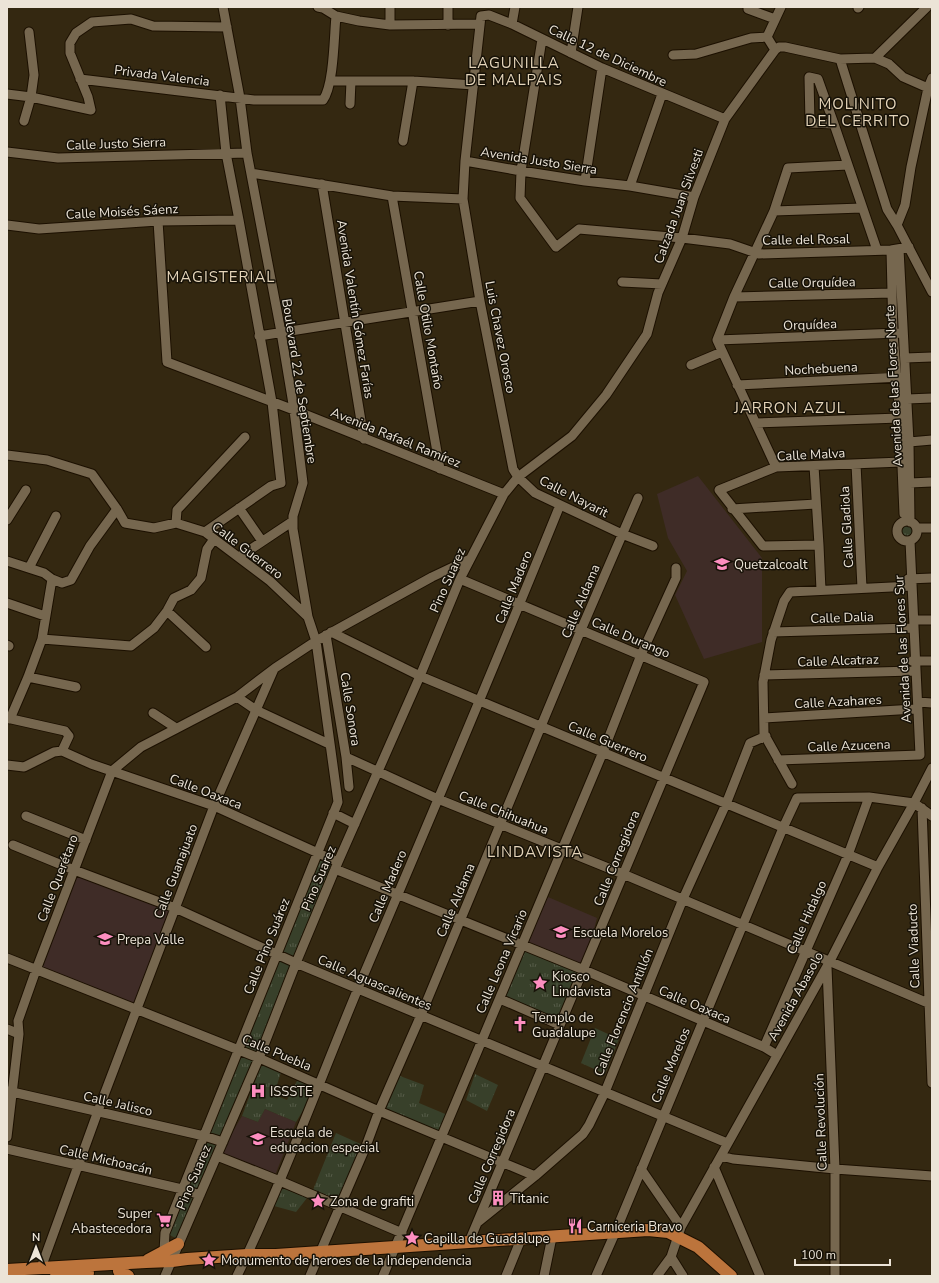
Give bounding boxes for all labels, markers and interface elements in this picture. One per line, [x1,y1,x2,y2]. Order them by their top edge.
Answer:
street label: Calle 12 de Diciembre [545,21,670,91]
district label: LAGUNILLA DE MALPAIS [465,53,563,90]
street label: Privada Valencia [113,61,211,91]
district label: MOLINITO DEL CERRITO [805,94,911,131]
street label: Calle Justo Sierra [66,133,166,155]
street label: Avenida Justo Sierra [479,143,598,179]
street label: Calzada Juan Silvesti [650,146,708,266]
street label: Calle Moisés Sáenz [65,200,179,224]
street label: Avenida Valentín Gómez Farías [332,218,378,400]
street label: Calle del Rosal [762,230,850,250]
district label: MAGISTERIAL [166,267,276,287]
street label: Calle Otilio Montaño [409,269,447,391]
street label: Calle Orquídea [768,273,856,293]
street label: Luis Chavez Orosco [480,280,520,395]
street label: Boulevard 22 de Septiembre [277,297,321,465]
street label: Avenida de las Flores Norte [881,305,907,467]
street label: Orquídea [783,315,837,335]
street label: Nochebuena [784,358,858,380]
district label: JARRON AZUL [733,398,846,418]
street label: Avenida Rafaél Ramírez [328,404,463,472]
street label: Calle Malva [776,444,846,466]
street label: Calle Nayarit [536,472,612,522]
street label: Calle Gladiola [836,486,858,568]
street label: Calle Guerrero [208,518,287,584]
street label: Pino Suarez [426,545,470,616]
street label: Calle Madero [491,548,537,627]
school or university icon: Quetzalcoalt [713,555,731,573]
place label: Quetzalcoalt [734,556,808,574]
street label: Calle Aldama [557,561,605,641]
street label: Avenida de las Flores Sur [890,574,916,723]
street label: Calle Dalia [810,608,874,628]
street label: Calle Durango [588,613,673,663]
street label: Calle Alcatraz [797,651,879,671]
street label: Calle Sonora [335,671,365,747]
street label: Calle Azahares [794,691,882,713]
street label: Calle Guerrero [565,717,650,767]
street label: Calle Azucena [807,736,891,756]
street label: Calle Oaxaca [167,770,245,814]
street label: Calle Chihuahua [456,787,551,839]
street label: Calle Corregidora [589,808,644,909]
street label: Calle Guanajuato [150,821,202,921]
street label: Calle Querétaro [33,832,83,925]
district label: LINDAVISTA [487,842,583,862]
street label: Pino Suarez [297,843,341,914]
street label: Calle Madero [364,847,411,926]
street label: Calle Aldama [432,860,480,940]
street label: Calle Hidalgo [783,878,831,957]
street label: Calle Pino Suárez [239,896,294,997]
street label: Calle Viaducto [904,903,924,989]
street label: Calle Leona Vicario [472,906,532,1016]
school or university icon: Escuela Morelos [552,923,570,941]
place label: Escuela Morelos [573,924,668,942]
school or university icon: Prepa Valle [96,930,114,948]
place label: Prepa Valle [117,931,184,949]
street label: Calle Florencio Antillón [590,946,658,1079]
street label: Avenida Abasolo [764,949,828,1044]
street label: Calle Aguascalientes [315,951,434,1015]
place label: Kiosco Lindavista [552,968,611,1001]
place icon: Kiosco Lindavista [531,974,549,992]
street label: Calle Oaxaca [656,982,733,1028]
place label: Templo de Guadalupe [532,1009,596,1042]
church icon: Templo de Guadalupe [511,1015,529,1033]
street label: Calle Morelos [647,1025,695,1106]
street label: Calle Puebla [239,1030,314,1076]
street label: Calle Revolución [810,1073,832,1171]
hospital icon: ISSSTE [249,1082,267,1100]
place label: ISSSTE [270,1083,313,1101]
street label: Calle Jalisco [81,1087,154,1121]
street label: Calle Corregidora [464,1106,520,1207]
place label: Escuela de educacion especial [270,1124,379,1157]
school or university icon: Escuela de educacion especial [249,1130,267,1148]
street label: Calle Michoacán [57,1140,154,1179]
street label: Pino Suarez [172,1142,216,1213]
building icon: Titanic [489,1189,507,1207]
place label: Titanic [510,1190,549,1208]
place icon: Zona de grafiti [309,1192,327,1210]
place label: Zona de grafiti [330,1193,414,1211]
place label: Super Abastecedora [71,1205,152,1238]
supermarket icon: Super Abastecedora [155,1211,173,1229]
restaurant icon: Carniceria Bravo [566,1217,584,1235]
place label: Carniceria Bravo [587,1218,682,1236]
north arrow [16,1227,56,1267]
place icon: Capilla de Guadalupe [403,1229,421,1247]
text: N [32,1230,40,1245]
place label: Capilla de Guadalupe [424,1230,550,1248]
scale bar [795,1241,890,1267]
text: 100 m [801,1247,836,1263]
place icon: Monumento de heroes de la Independencia [200,1251,218,1269]
place label: Monumento de heroes de la Independencia [221,1252,472,1270]

